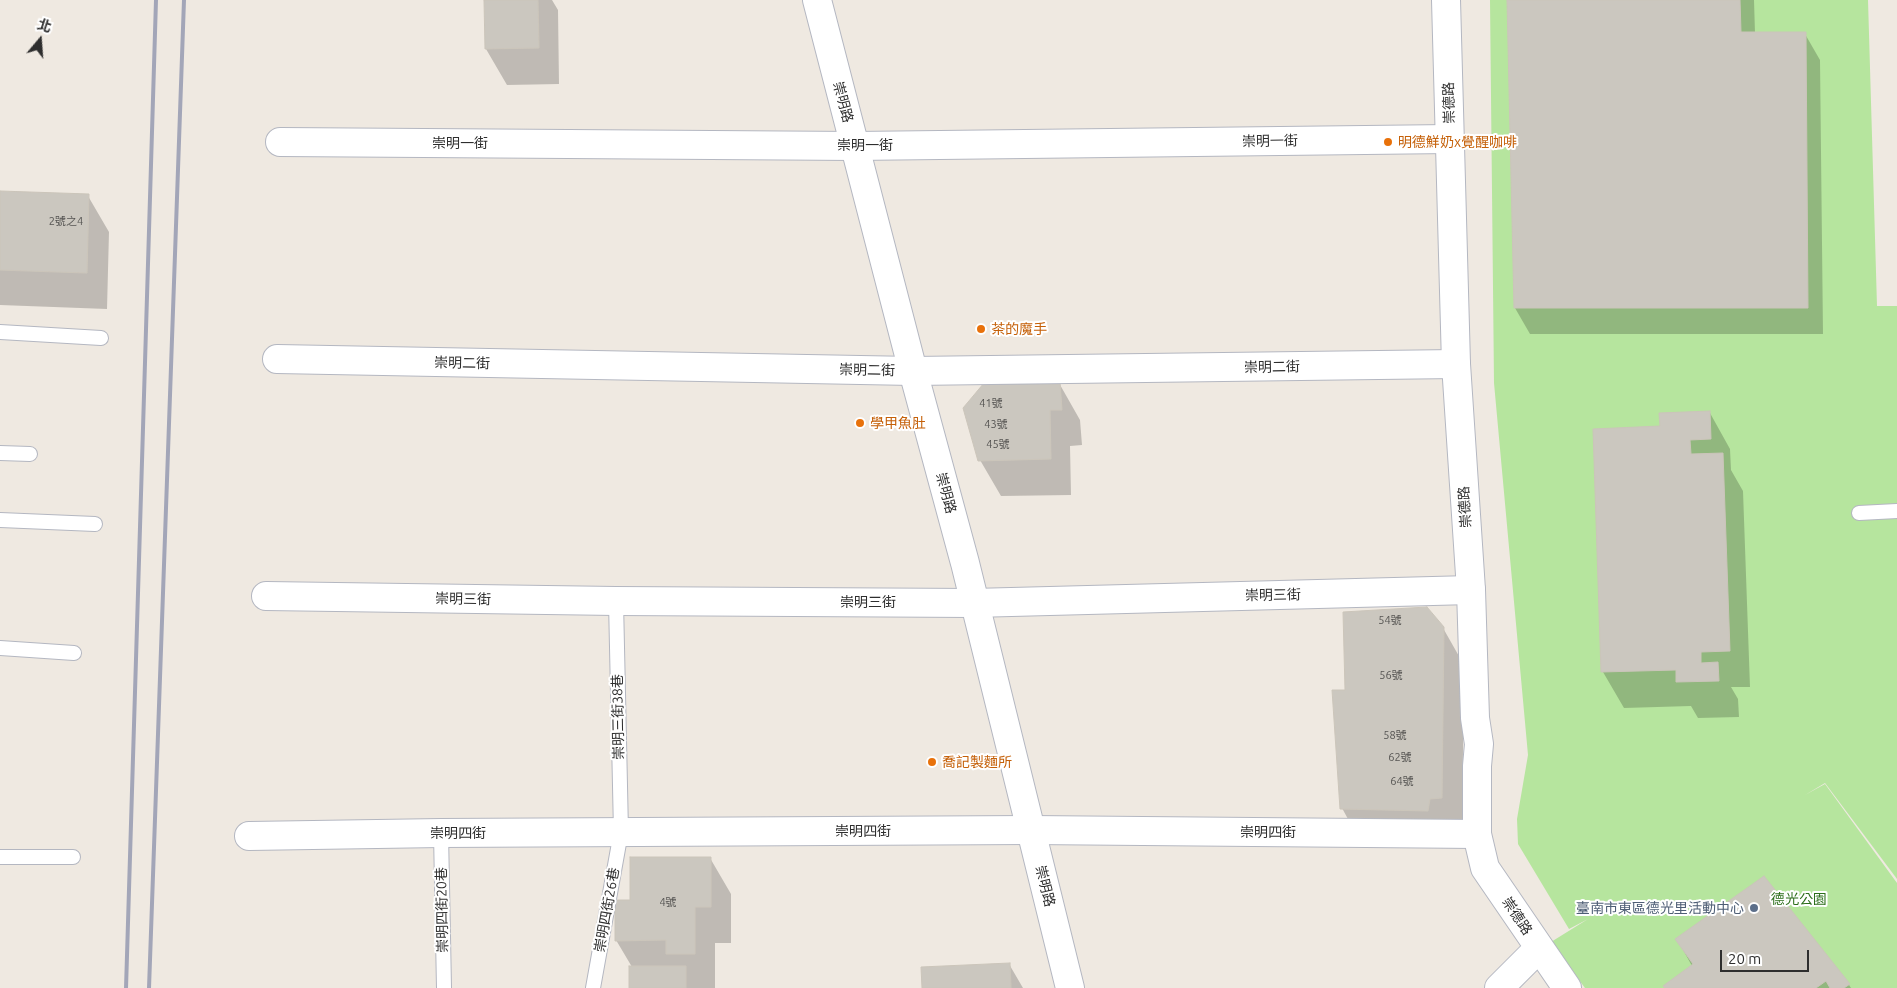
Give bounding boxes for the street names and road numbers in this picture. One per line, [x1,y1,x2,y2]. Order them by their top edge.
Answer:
street label: 崇明路 [829,80,857,124]
street label: 崇德路 [1440,82,1458,124]
street label: 崇明一街 [1242,132,1298,150]
street label: 崇明一街 [432,135,488,151]
street label: 崇明一街 [837,137,893,153]
street label: 崇明二街 [434,354,490,372]
street label: 崇明二街 [1244,358,1300,376]
street label: 崇明二街 [839,361,895,379]
street label: 崇明路 [932,471,960,515]
street label: 崇德路 [1455,485,1475,529]
street label: 崇明三街 [1245,586,1301,604]
street label: 崇明三街 [435,590,491,608]
street label: 崇明三街 [840,594,896,610]
street label: 崇明三街38巷 [609,674,627,760]
street label: 崇明四街 [835,823,891,839]
street label: 崇明四街 [1240,824,1296,840]
street label: 崇明四街 [430,825,486,841]
street label: 崇明路 [1032,864,1058,908]
street label: 崇明四街26巷 [591,866,623,954]
street label: 崇明四街20巷 [433,867,451,953]
street label: 崇德路 [1498,894,1536,938]

